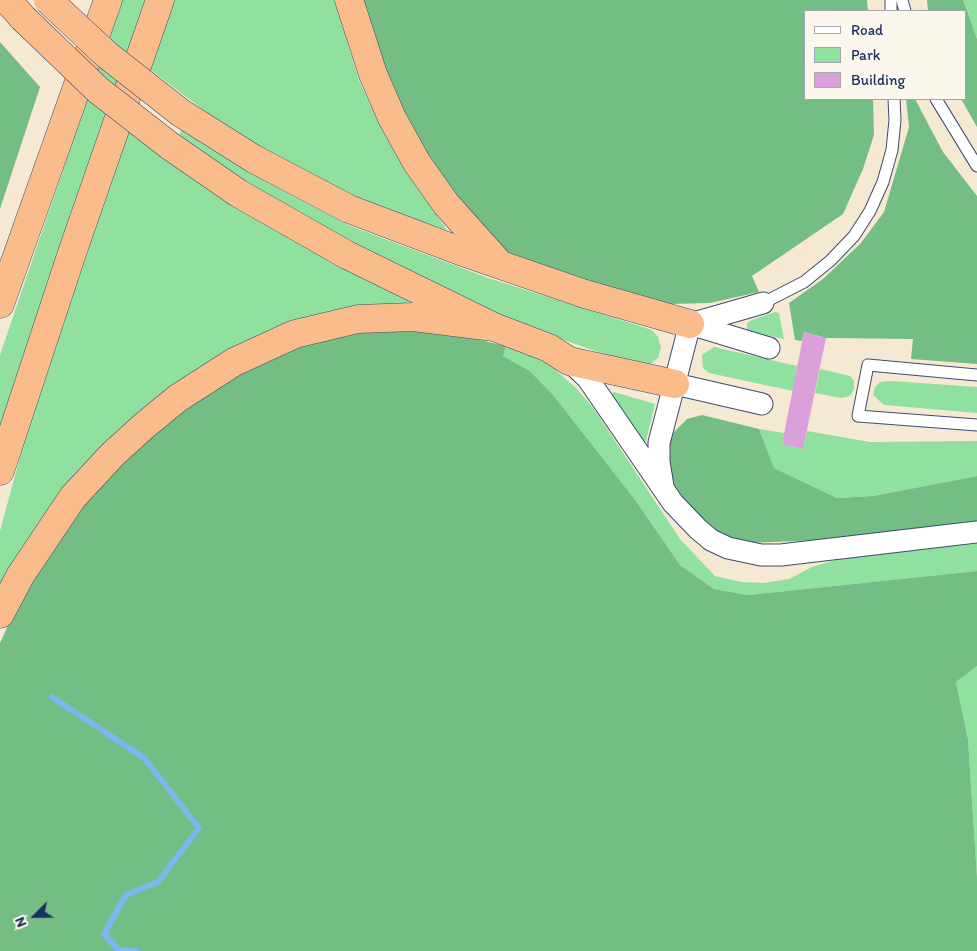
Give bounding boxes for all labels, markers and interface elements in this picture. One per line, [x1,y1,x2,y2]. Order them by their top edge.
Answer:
legend [804,10,967,100]
text: Road [851,21,883,39]
text: Park [851,46,881,64]
text: Building [851,71,905,89]
north arrow [10,891,60,941]
text: N [11,914,30,930]

